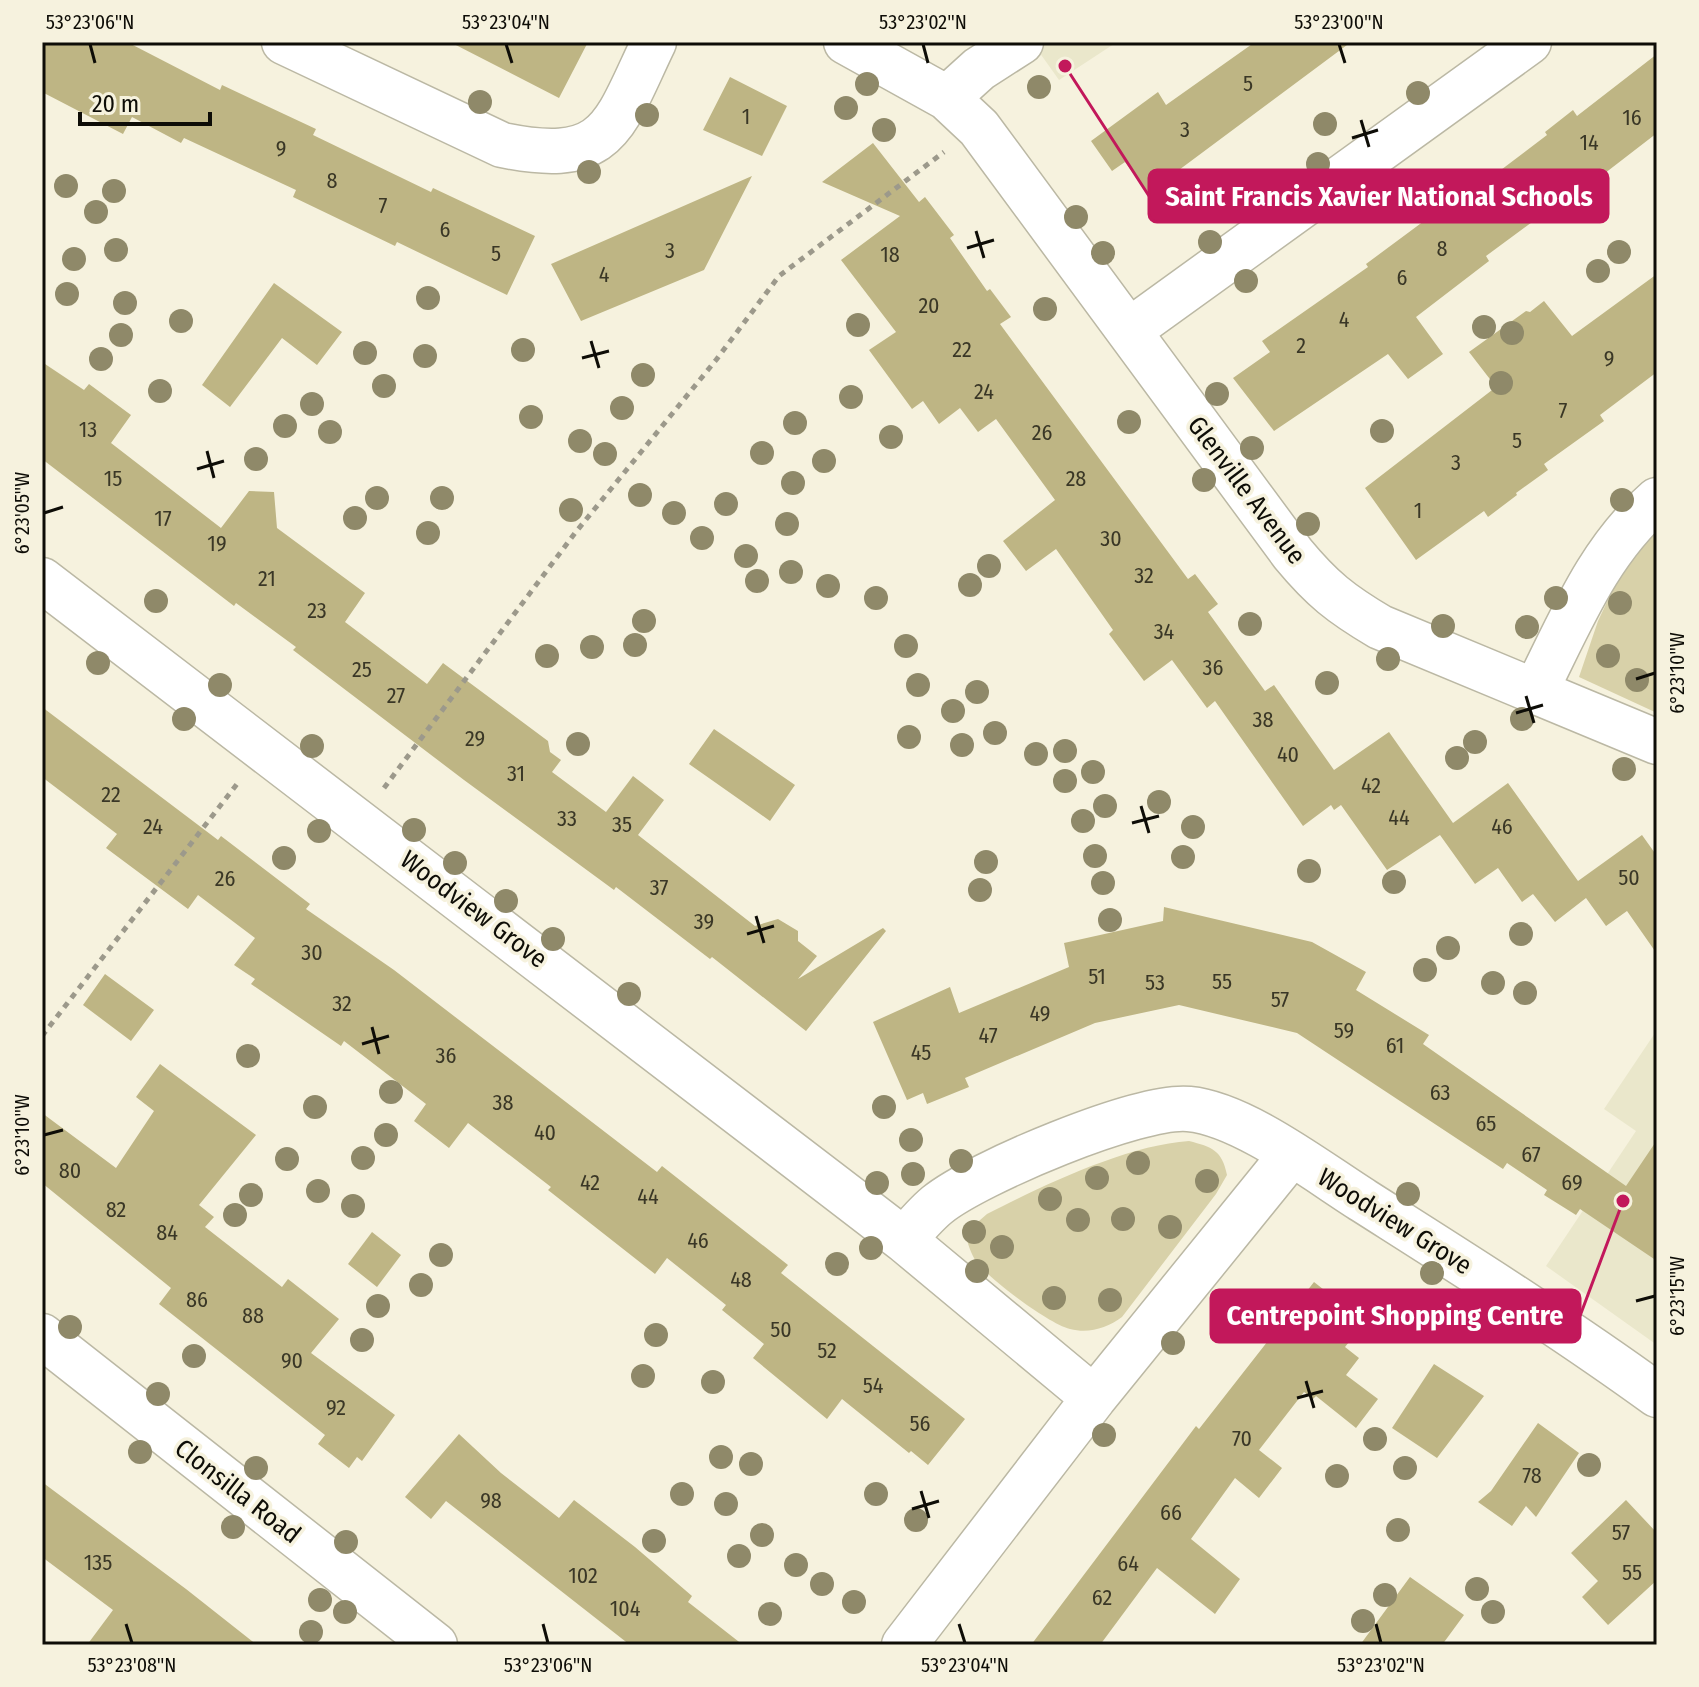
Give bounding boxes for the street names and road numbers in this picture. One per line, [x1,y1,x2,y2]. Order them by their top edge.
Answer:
street label: Glenville Avenue [1181,410,1312,570]
street label: Woodview Grove [394,844,553,975]
street label: Woodview Grove [1312,1162,1477,1281]
street label: Clonsilla Road [169,1433,307,1550]

